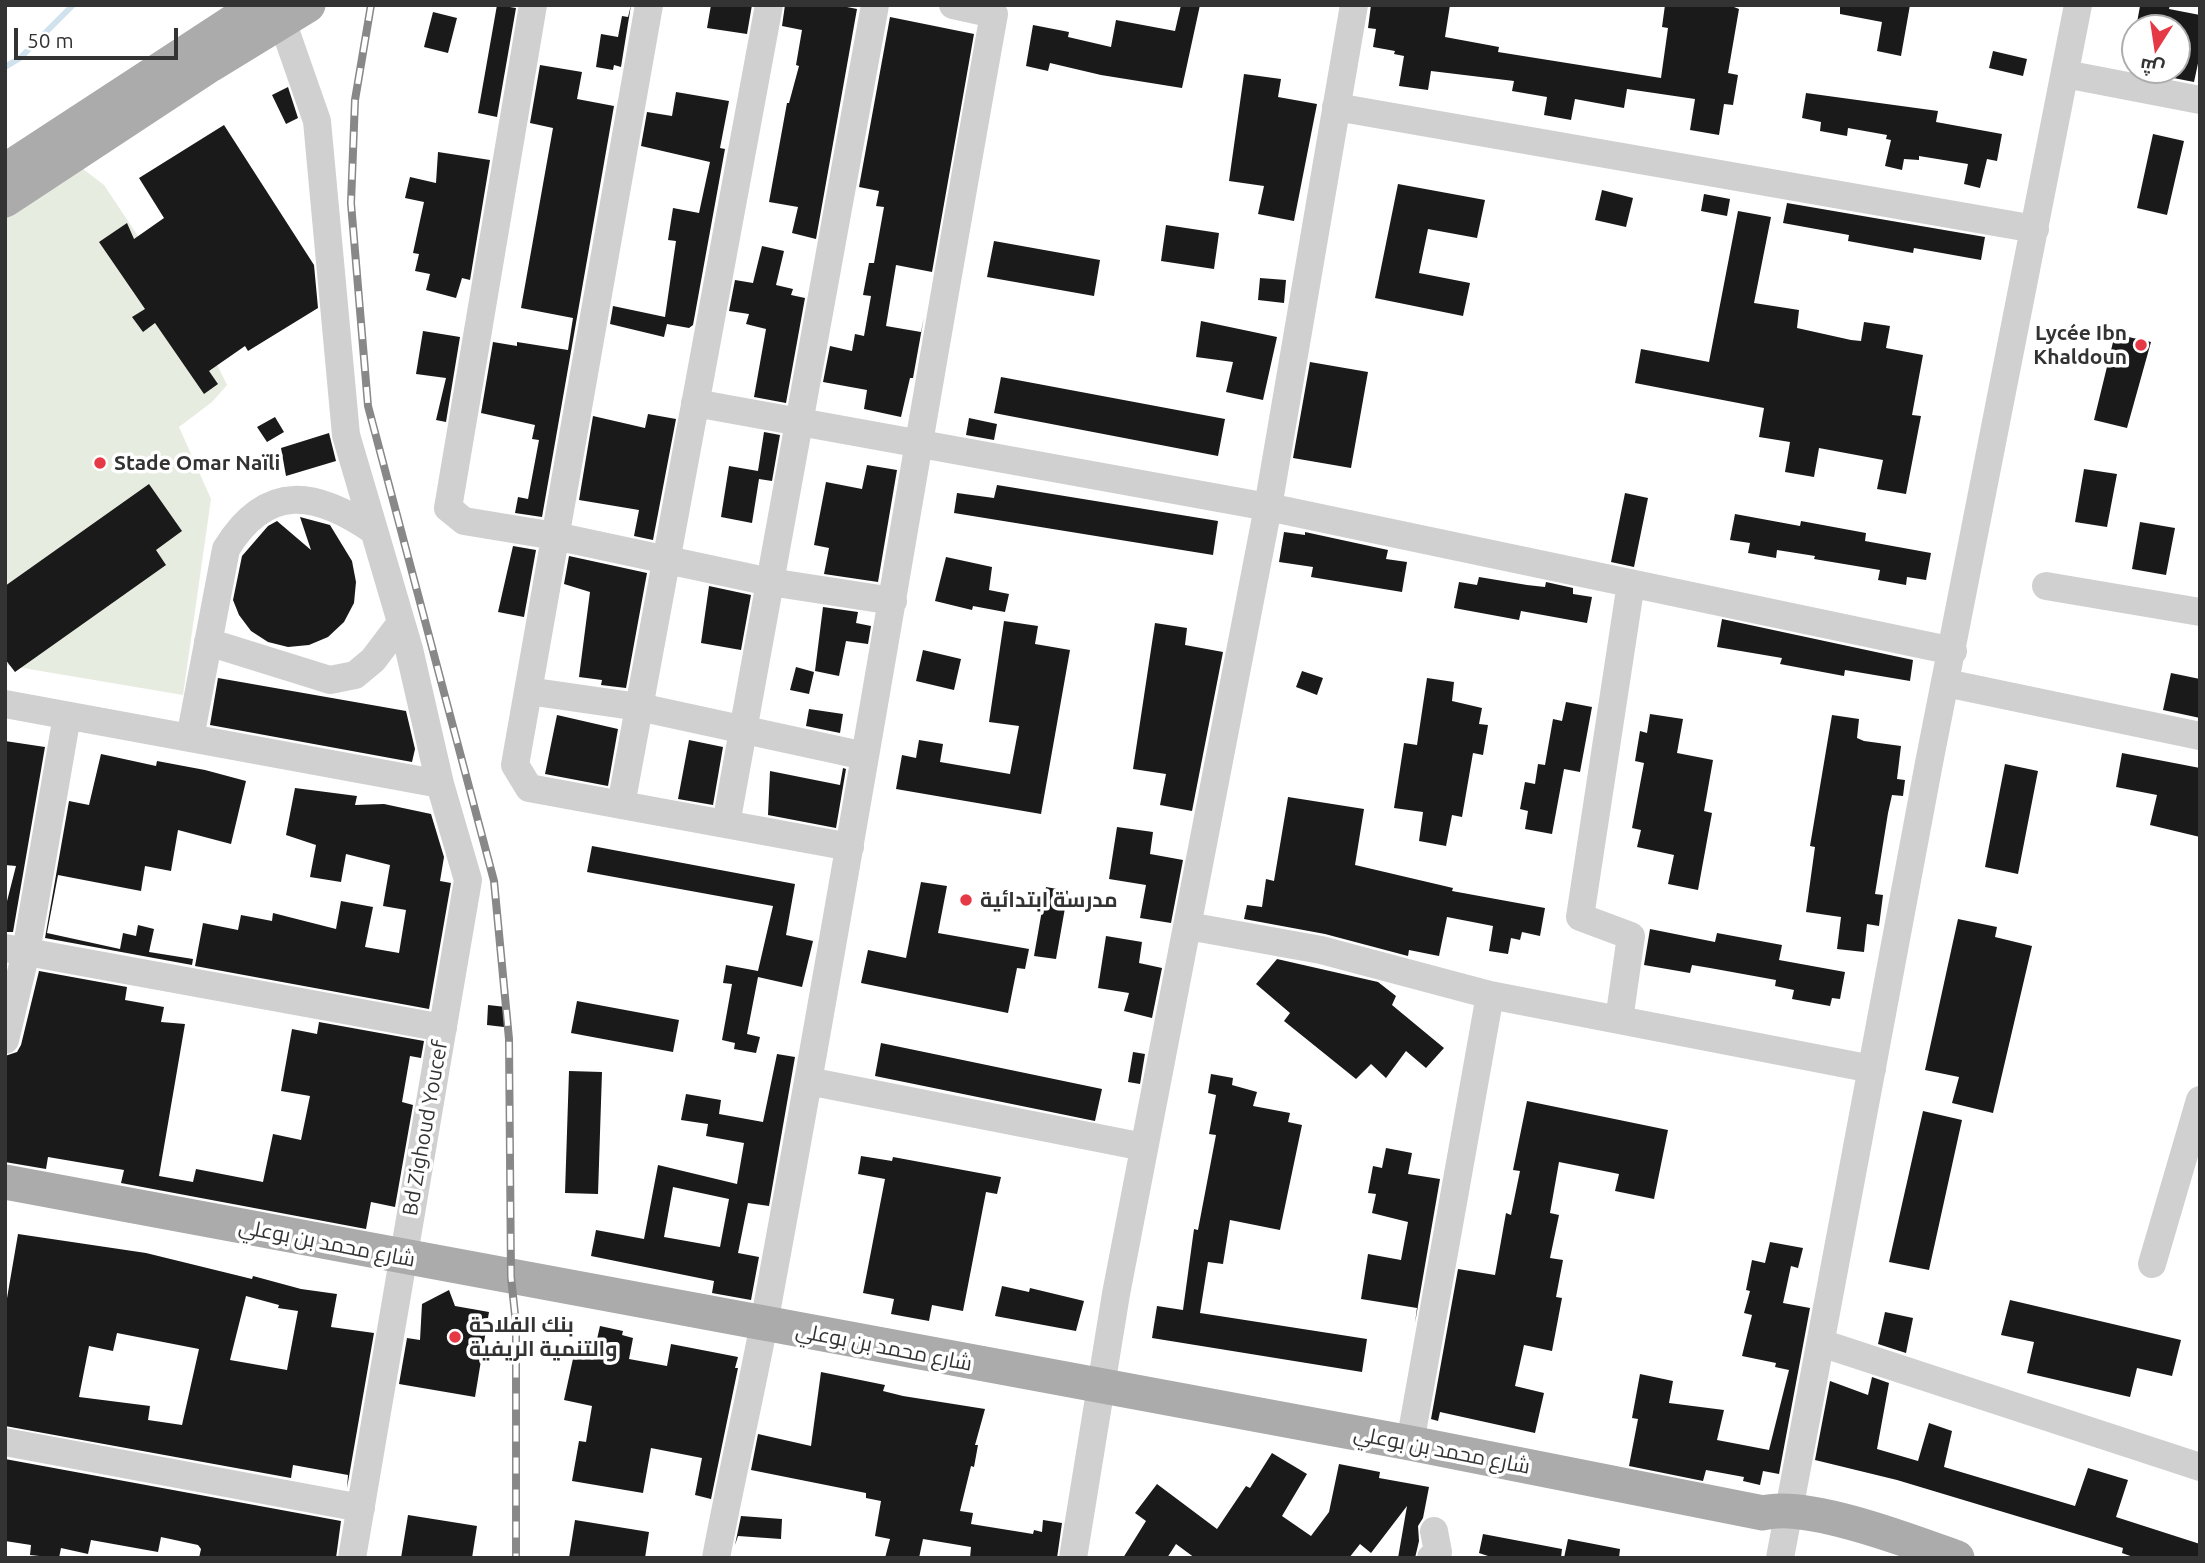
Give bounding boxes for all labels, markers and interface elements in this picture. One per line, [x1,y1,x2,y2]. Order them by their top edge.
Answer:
scale bar [18,14,182,58]
north arrow [2121,14,2191,84]
text: 50 m [27,28,74,52]
text: ش [2138,54,2166,81]
place label: Lycée Ibn Khaldoun [2033,320,2127,370]
marker: Lycée Ibn Khaldoun [2133,337,2149,353]
place label: Stade Omar Naïli [114,450,280,476]
marker: Stade Omar Naïli [92,455,108,471]
place label: مدرسة ابتدائية [980,887,1118,913]
marker: مدرسة ابتدائية [958,892,974,908]
street label: Bd Zighoud Youcef [397,1038,453,1218]
street label: شارع محمد بن بوعلي [237,1214,417,1272]
place label: بنك الفلاحة والتنمية الريفية [469,1312,617,1362]
street label: شارع محمد بن بوعلي [794,1318,974,1376]
marker: بنك الفلاحة والتنمية الريفية [447,1329,463,1345]
street label: شارع محمد بن بوعلي [1352,1421,1532,1479]

